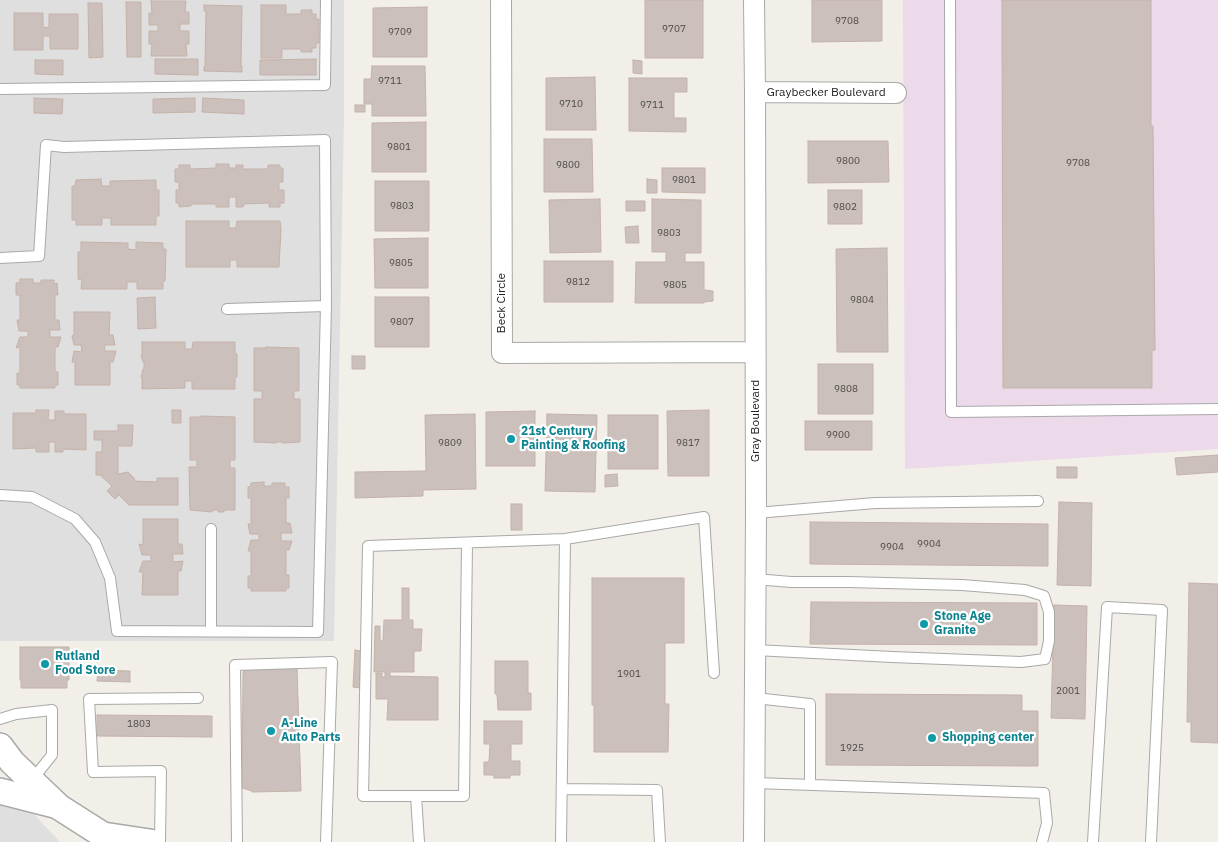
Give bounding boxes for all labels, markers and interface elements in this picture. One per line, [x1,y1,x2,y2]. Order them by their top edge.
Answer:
house number: 9708 [835,15,859,27]
house number: 9707 [662,23,686,35]
house number: 9709 [388,26,412,38]
house number: 9711 [378,75,402,87]
street label: Graybecker Boulevard [766,86,886,100]
house number: 9710 [559,98,583,110]
house number: 9711 [640,99,664,111]
house number: 9801 [387,141,411,153]
house number: 9800 [836,155,860,167]
house number: 9708 [1066,157,1090,169]
house number: 9800 [556,159,580,171]
house number: 9801 [672,174,696,186]
house number: 9803 [390,200,414,212]
house number: 9802 [833,201,857,213]
house number: 9803 [657,227,681,239]
house number: 9805 [389,257,413,269]
street label: Beck Circle [495,273,509,333]
house number: 9812 [566,276,590,288]
house number: 9805 [663,279,687,291]
house number: 9804 [850,294,874,306]
house number: 9807 [390,316,414,328]
street label: Gray Boulevard [749,380,763,462]
house number: 9808 [834,383,858,395]
place label: 21st Century Painting & Roofing [521,425,625,453]
house number: 9900 [826,429,850,441]
marker: 21st Century Painting & Roofing [505,433,517,445]
house number: 9809 [438,437,462,449]
house number: 9817 [676,437,700,449]
house number: 9904 [917,538,941,550]
house number: 9904 [880,541,904,553]
place label: Stone Age Granite [934,610,991,638]
marker: Stone Age Granite [918,618,930,630]
place label: Rutland Food Store [55,650,116,678]
marker: Rutland Food Store [39,658,51,670]
house number: 1901 [617,668,641,680]
house number: 2001 [1056,685,1080,697]
place label: A-Line Auto Parts [281,717,341,745]
house number: 1803 [127,718,151,730]
marker: A-Line Auto Parts [265,725,277,737]
place label: Shopping center [942,731,1034,745]
marker: Shopping center [926,732,938,744]
house number: 1925 [840,742,864,754]

